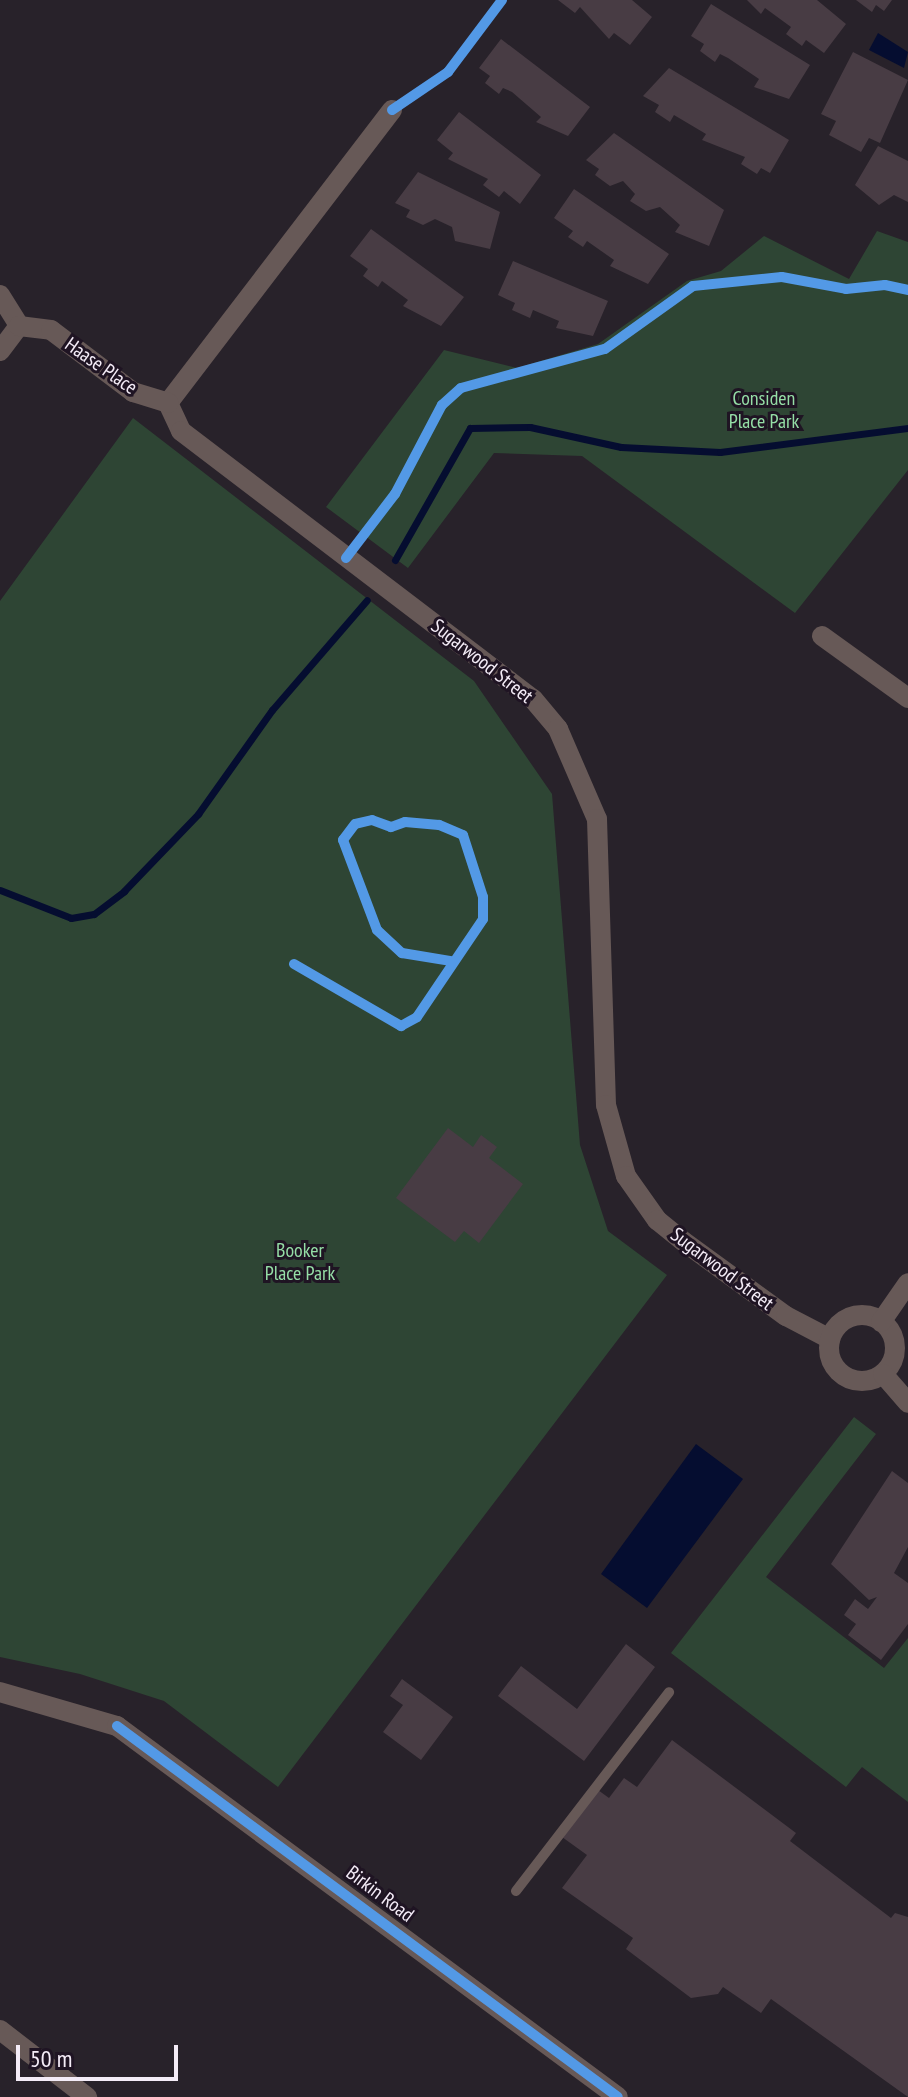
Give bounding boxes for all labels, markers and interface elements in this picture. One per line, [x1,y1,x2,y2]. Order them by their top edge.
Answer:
street label: Haase Place [60,332,142,400]
park label: Considen Place Park [729,386,799,433]
street label: Sugarwood Street [426,614,538,708]
street label: Sugarwood Street [666,1223,778,1315]
park label: Booker Place Park [265,1238,335,1285]
street label: Birkin Road [341,1861,419,1927]
scale bar [20,2029,182,2079]
text: 50 m [30,2043,72,2074]

